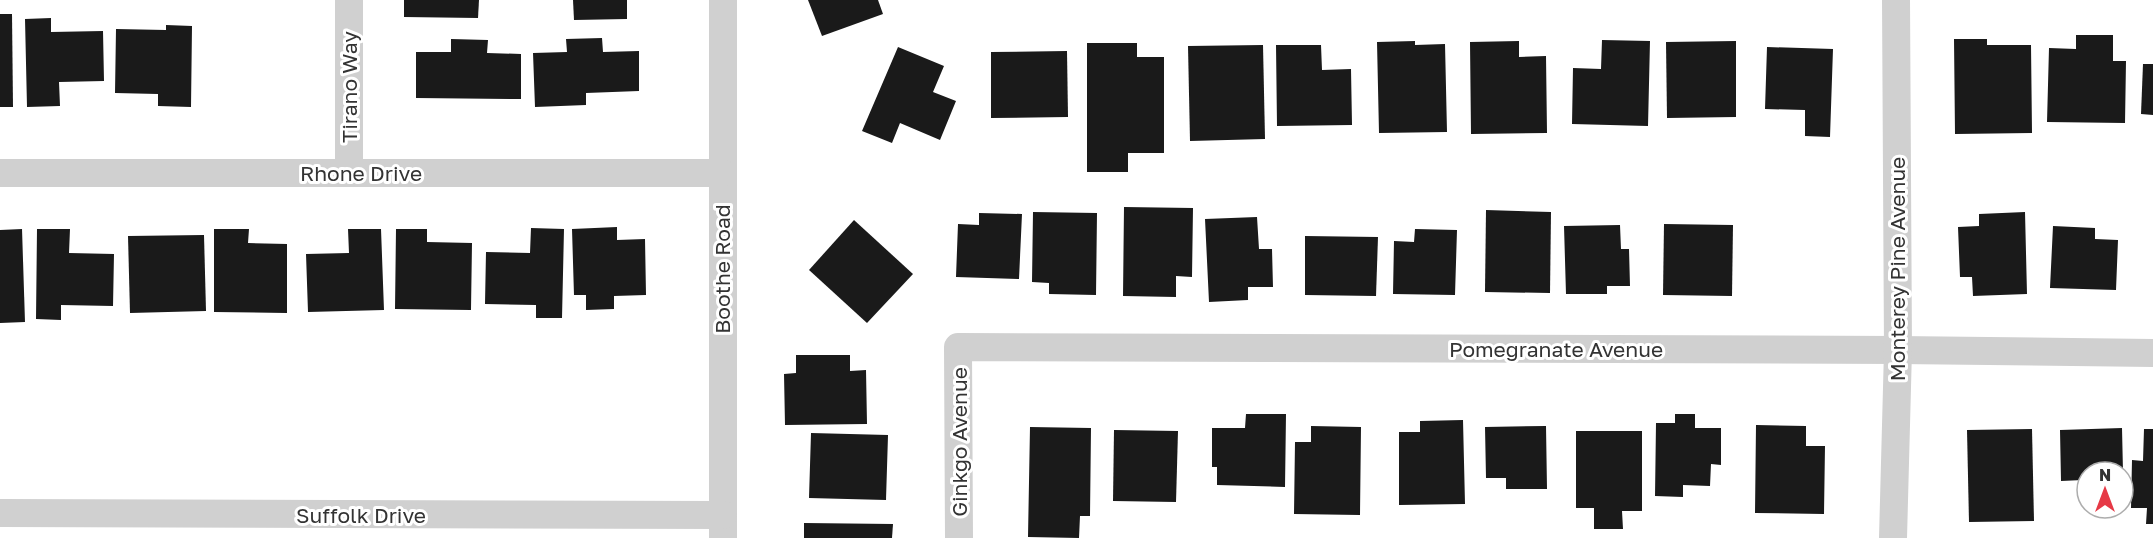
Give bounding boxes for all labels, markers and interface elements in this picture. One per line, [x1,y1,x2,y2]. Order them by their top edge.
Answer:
street label: Tirano Way [336,31,362,143]
street label: Monterey Pine Avenue [1884,157,1910,381]
street label: Rhone Drive [300,160,422,186]
street label: Boothe Road [709,204,735,334]
street label: Pomegranate Avenue [1449,336,1663,362]
street label: Ginkgo Avenue [946,367,972,517]
north arrow [2075,460,2135,520]
text: N [2099,465,2111,485]
street label: Suffolk Drive [296,502,426,528]

